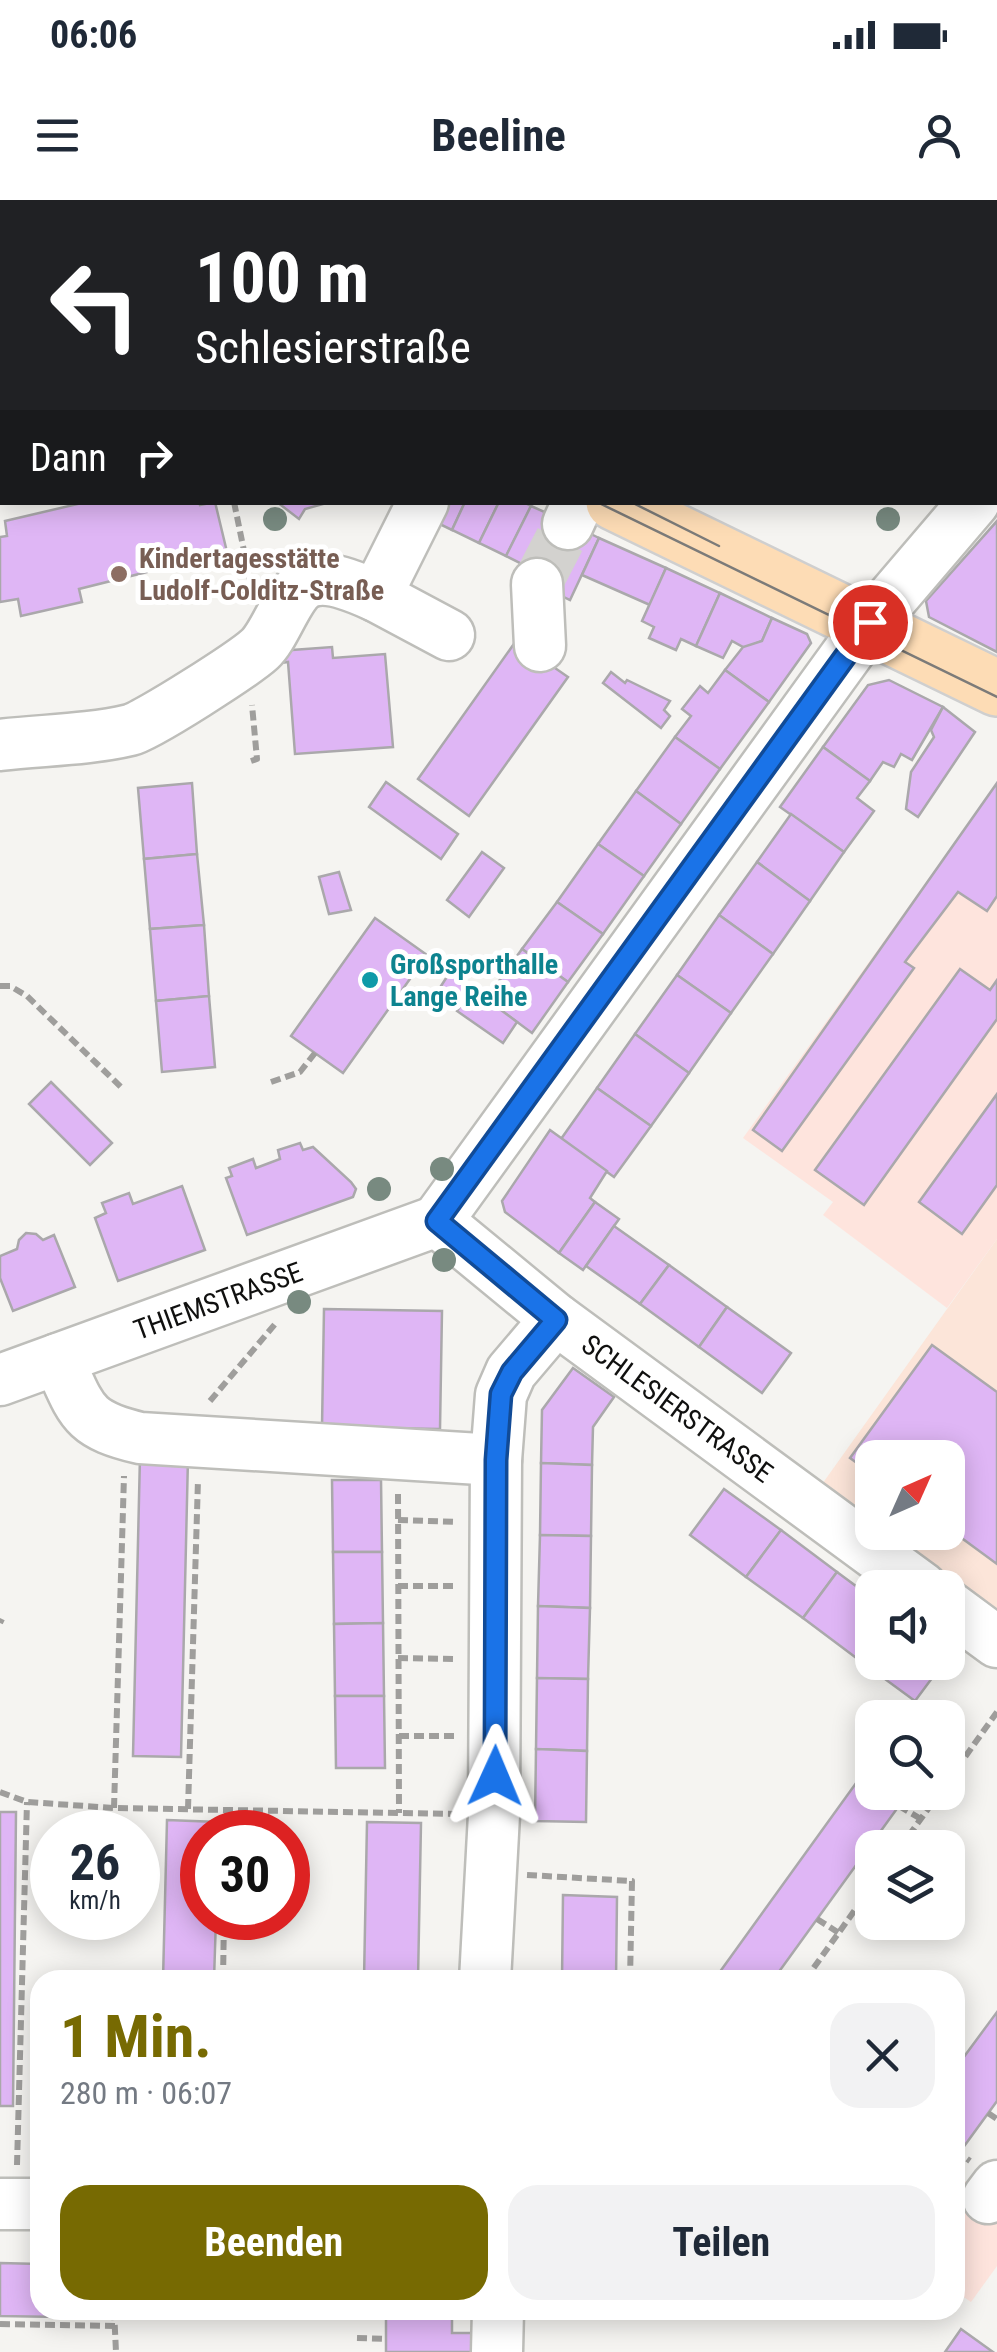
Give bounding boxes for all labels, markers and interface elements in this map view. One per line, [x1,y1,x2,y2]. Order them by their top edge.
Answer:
text: 06:06 [50,13,137,57]
icon: menu [30,108,85,163]
icon: person [912,108,967,163]
text: Beeline [431,109,566,162]
text: 100 m [195,237,369,319]
icon: left [30,240,160,370]
text: Schlesierstraße [195,321,471,374]
icon: right [127,430,182,485]
text: Dann [30,436,107,480]
place label: Kindertagesstätte Ludolf-Colditz-Straße [139,542,384,607]
marker: Kindertagesstätte Ludolf-Colditz-Straße [108,563,130,585]
pin [828,580,913,665]
icon: arrive [843,595,898,650]
place label: Großsporthalle Lange Reihe [390,948,558,1013]
marker: Großsporthalle Lange Reihe [359,969,381,991]
street label: THIEMSTRASSE [129,1255,307,1347]
street label: SCHLESIERSTRASSE [575,1328,779,1490]
north arrow [855,1440,965,1550]
map controls [855,1440,965,1940]
button: sound [855,1570,965,1680]
button: search [855,1700,965,1810]
position arrow [443,1724,547,1828]
speed limit sign: 30 [180,1810,310,1940]
button: layers [855,1830,965,1940]
text: 26 [70,1834,120,1892]
text: km/h [69,1886,121,1915]
text: 1 Min. [60,2001,212,2072]
button: close [830,2003,935,2108]
text: 280 m · 06:07 [60,2074,232,2112]
button: Beenden [60,2185,488,2300]
button: Teilen [508,2185,935,2300]

